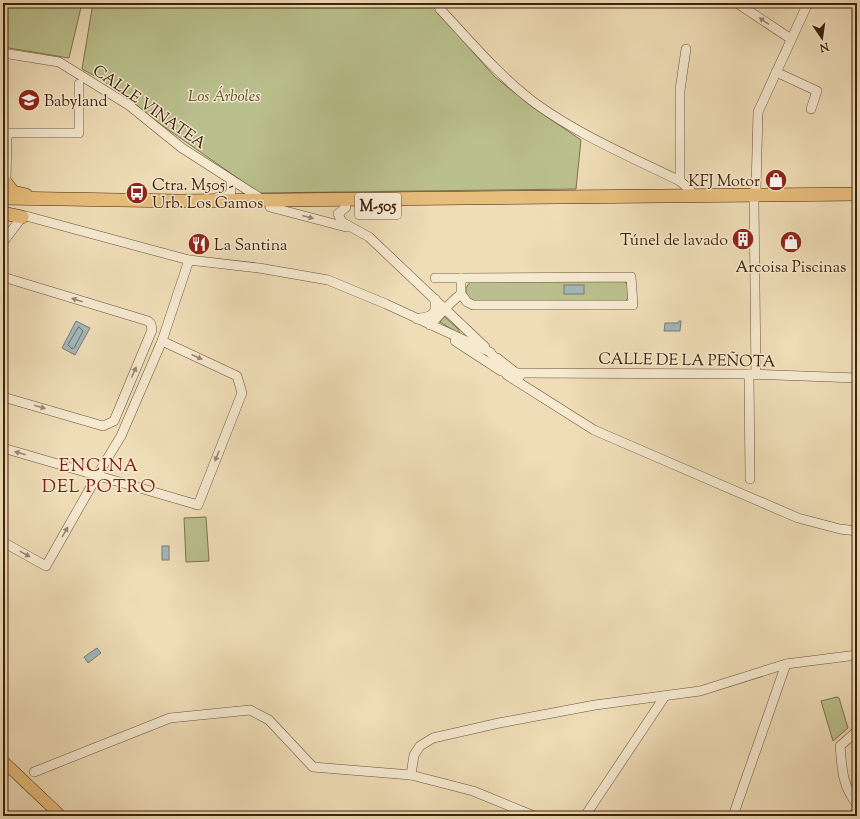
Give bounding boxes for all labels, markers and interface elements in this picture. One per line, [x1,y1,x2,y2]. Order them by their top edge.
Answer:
one-way arrow [759,17,769,25]
north arrow [802,18,842,58]
text: N [818,38,831,56]
street label: CALLE VINATEA [87,60,210,156]
park label: Los Árboles [188,86,260,109]
school or university icon: Babyland [16,87,42,113]
place label: Babyland [44,91,108,114]
shop icon: KFJ Motor [763,167,789,193]
place label: KFJ Motor [688,171,760,194]
place label: Ctra. M505 - Urb. Los Gamos [152,175,263,216]
bus stop icon: Ctra. M505 - Urb. Los Gamos [124,180,150,206]
road number: M-505 [355,193,401,219]
one-way arrow [302,214,314,220]
building icon: Túnel de lavado [730,226,756,252]
shop icon: Arcoisa Piscinas [778,229,804,255]
place label: Túnel de lavado [620,230,728,253]
restaurant icon: La Santina [186,231,212,257]
place label: La Santina [214,235,288,258]
place label: Arcoisa Piscinas [736,257,846,280]
one-way arrow [71,297,83,303]
street label: CALLE DE LA PEÑOTA [598,348,776,375]
one-way arrow [192,354,203,360]
one-way arrow [132,366,138,378]
one-way arrow [35,404,47,410]
one-way arrow [14,450,26,456]
one-way arrow [214,451,220,463]
district label: ENCINA DEL POTRO [42,454,156,501]
one-way arrow [62,526,69,538]
one-way arrow [19,551,30,558]

